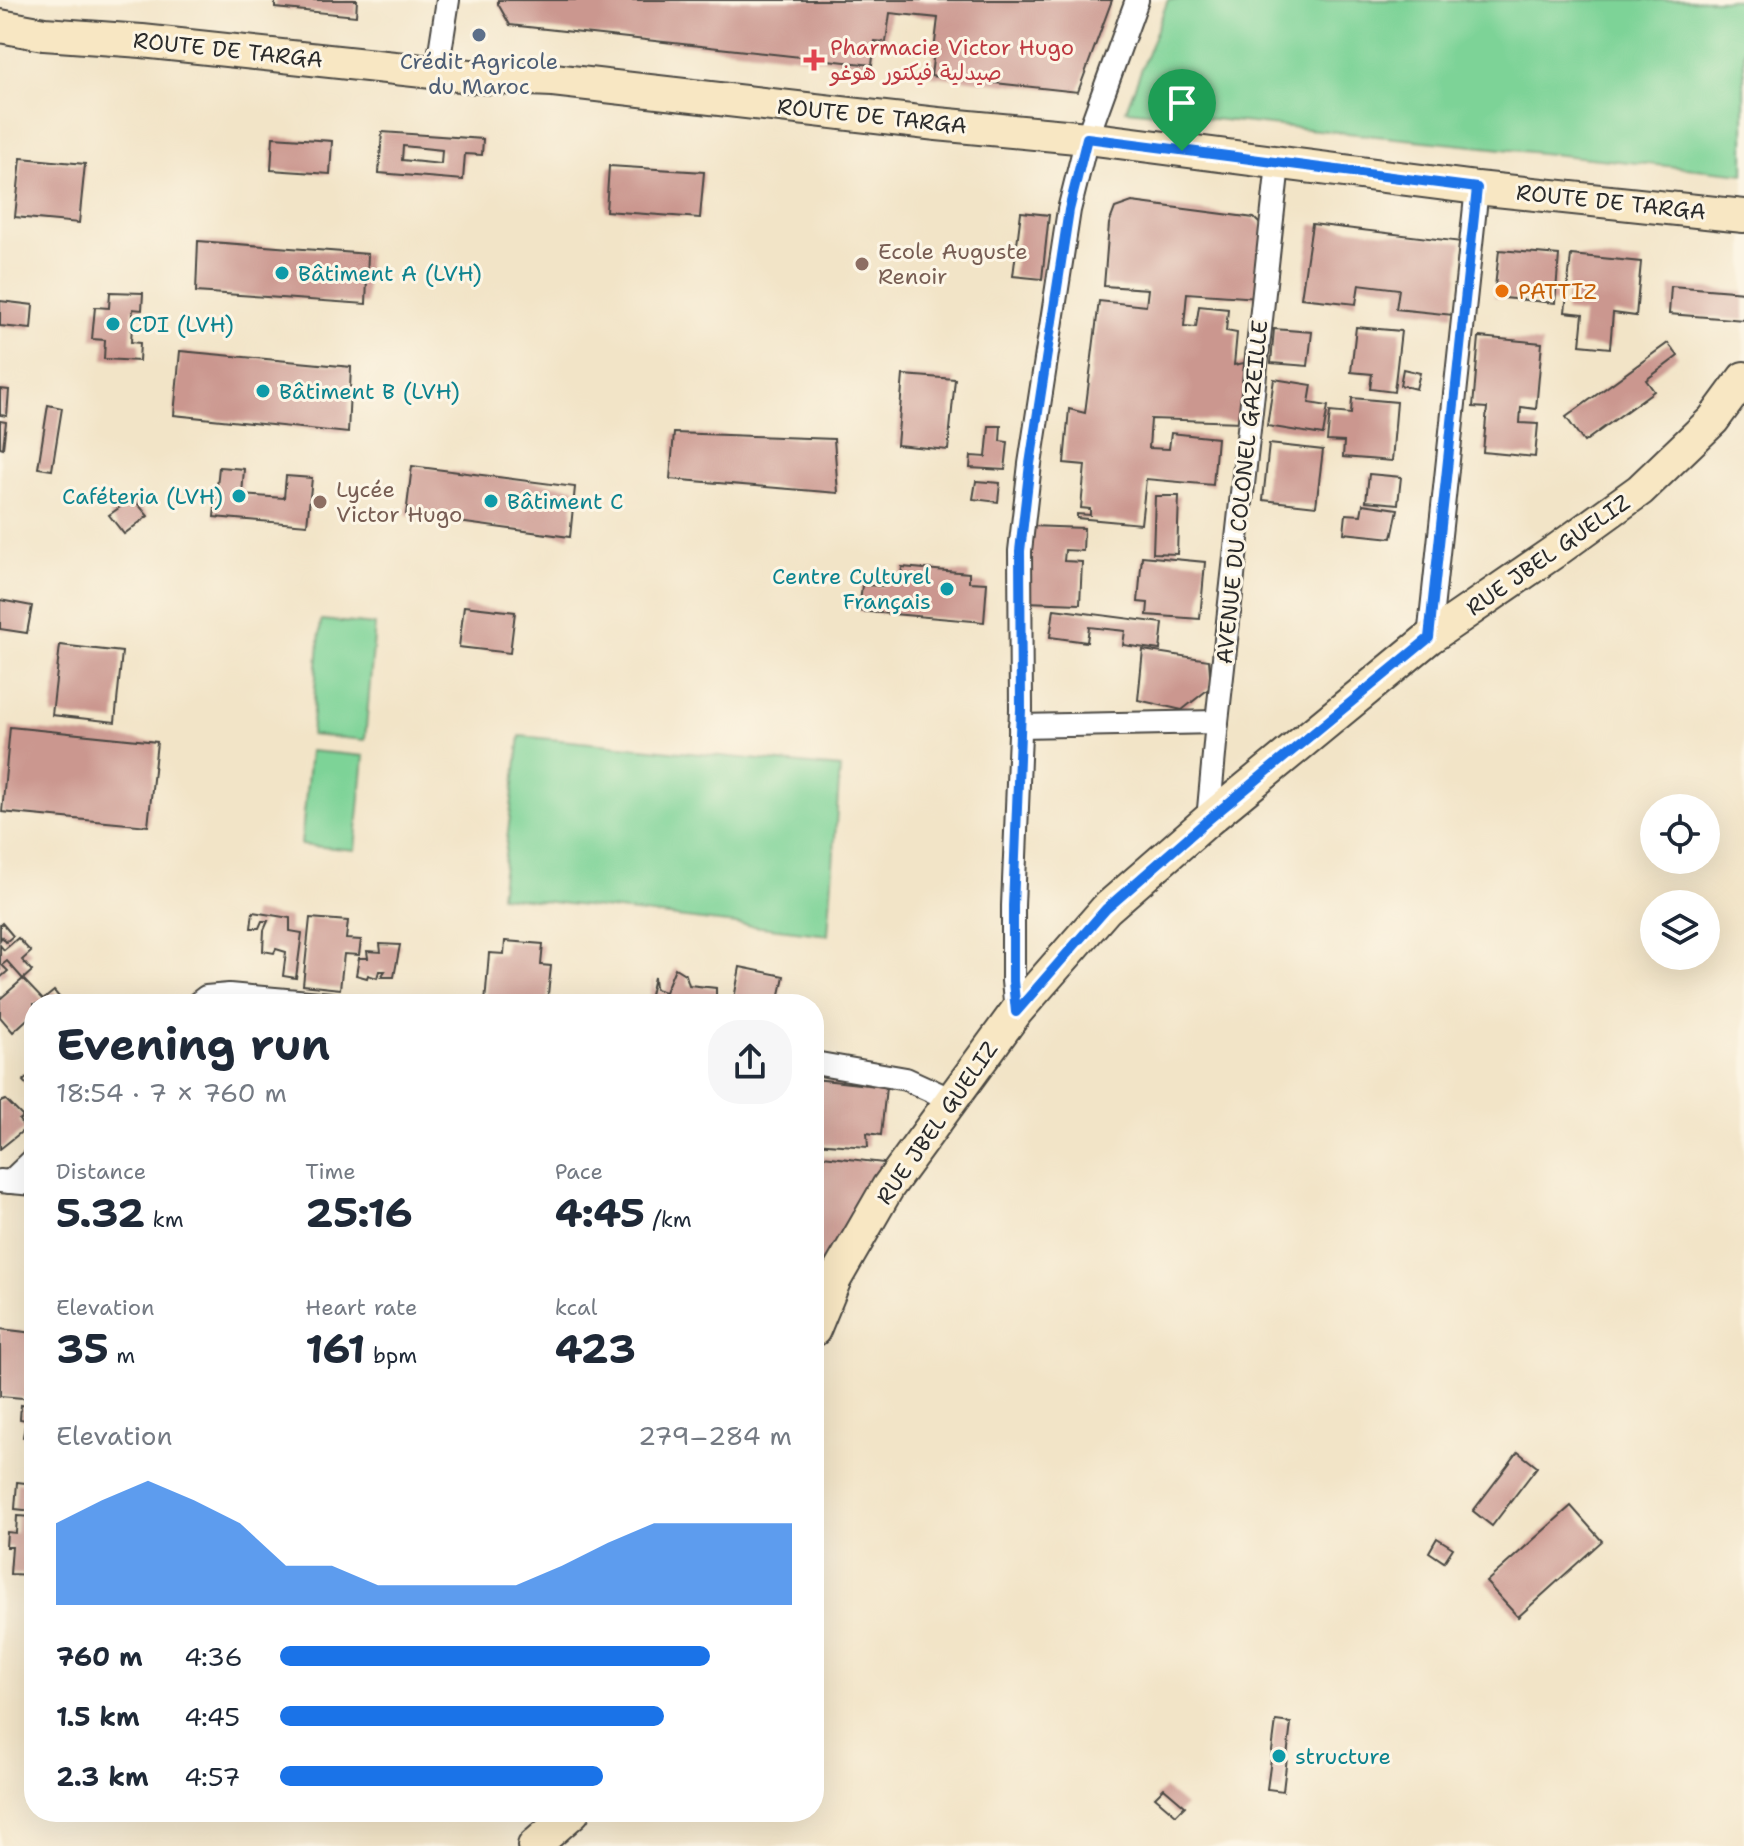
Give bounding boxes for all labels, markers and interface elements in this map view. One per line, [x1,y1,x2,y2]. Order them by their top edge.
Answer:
street label: ROUTE DE TARGA [132,26,324,74]
marker: Crédit Agricole du Maroc [470,26,488,44]
place label: Pharmacie Victor Hugo صيدلية فيكتور هوغو [829,33,1074,87]
place label: Crédit Agricole du Maroc [400,47,558,101]
marker: Pharmacie Victor Hugo صيدلية فيكتور هوغو [805,51,823,69]
pin [1148,69,1216,151]
icon: arrive [1160,81,1204,125]
street label: ROUTE DE TARGA [776,92,968,140]
street label: ROUTE DE TARGA [1515,178,1707,226]
place label: Ecole Auguste Renoir [878,237,1028,291]
marker: Ecole Auguste Renoir [853,255,871,273]
place label: Bâtiment A (LVH) [298,259,482,288]
marker: Bâtiment A (LVH) [273,264,291,282]
place label: PATTIZ [1518,277,1597,306]
marker: PATTIZ [1493,282,1511,300]
place label: CDI (LVH) [129,310,234,339]
marker: CDI (LVH) [104,315,122,333]
street label: AVENUE DU COLONEL GAZEILLE [1210,318,1274,666]
place label: Bâtiment B (LVH) [279,377,460,406]
marker: Bâtiment B (LVH) [254,382,272,400]
place label: Lycée Victor Hugo [336,475,462,529]
place label: Caféteria (LVH) [62,482,223,511]
marker: Caféteria (LVH) [230,487,248,505]
place label: Bâtiment C [507,487,624,516]
street label: RUE JBEL GUELIZ [1461,488,1635,622]
marker: Bâtiment C [482,492,500,510]
marker: Lycée Victor Hugo [311,493,329,511]
place label: Centre Culturel Français [772,562,931,616]
marker: Centre Culturel Français [938,580,956,598]
map controls [1640,794,1720,970]
button: locate [1640,794,1720,874]
button: layers [1640,890,1720,970]
text: Evening run [56,1015,330,1074]
button: share [708,1020,792,1104]
street label: RUE JBEL GUELIZ [870,1036,1004,1210]
text: 18:54 · 7 × 760 m [56,1075,287,1110]
text: Distance [56,1157,146,1186]
text: Time [305,1157,356,1186]
text: Pace [555,1157,603,1186]
text: 5.32 [56,1186,145,1240]
text: 25:16 [305,1186,413,1240]
text: 4:45 [555,1186,645,1240]
text: km [145,1205,184,1234]
text: /km [645,1205,692,1234]
text: Elevation [56,1293,154,1322]
text: Heart rate [305,1293,417,1322]
text: kcal [555,1293,597,1322]
text: 35 [56,1322,109,1376]
text: 161 [305,1322,366,1376]
text: 423 [555,1322,636,1376]
text: m [109,1341,135,1370]
text: bpm [366,1341,417,1370]
text: Elevation [56,1418,172,1453]
text: 279–284 m [638,1418,792,1453]
text: 760 m [56,1639,143,1674]
text: 4:36 [184,1639,243,1674]
text: 1.5 km [56,1699,140,1734]
text: 4:45 [184,1699,240,1734]
place label: structure [1295,1742,1391,1771]
marker: structure [1270,1747,1288,1765]
text: 2.3 km [56,1759,149,1794]
text: 4:57 [184,1759,241,1794]

